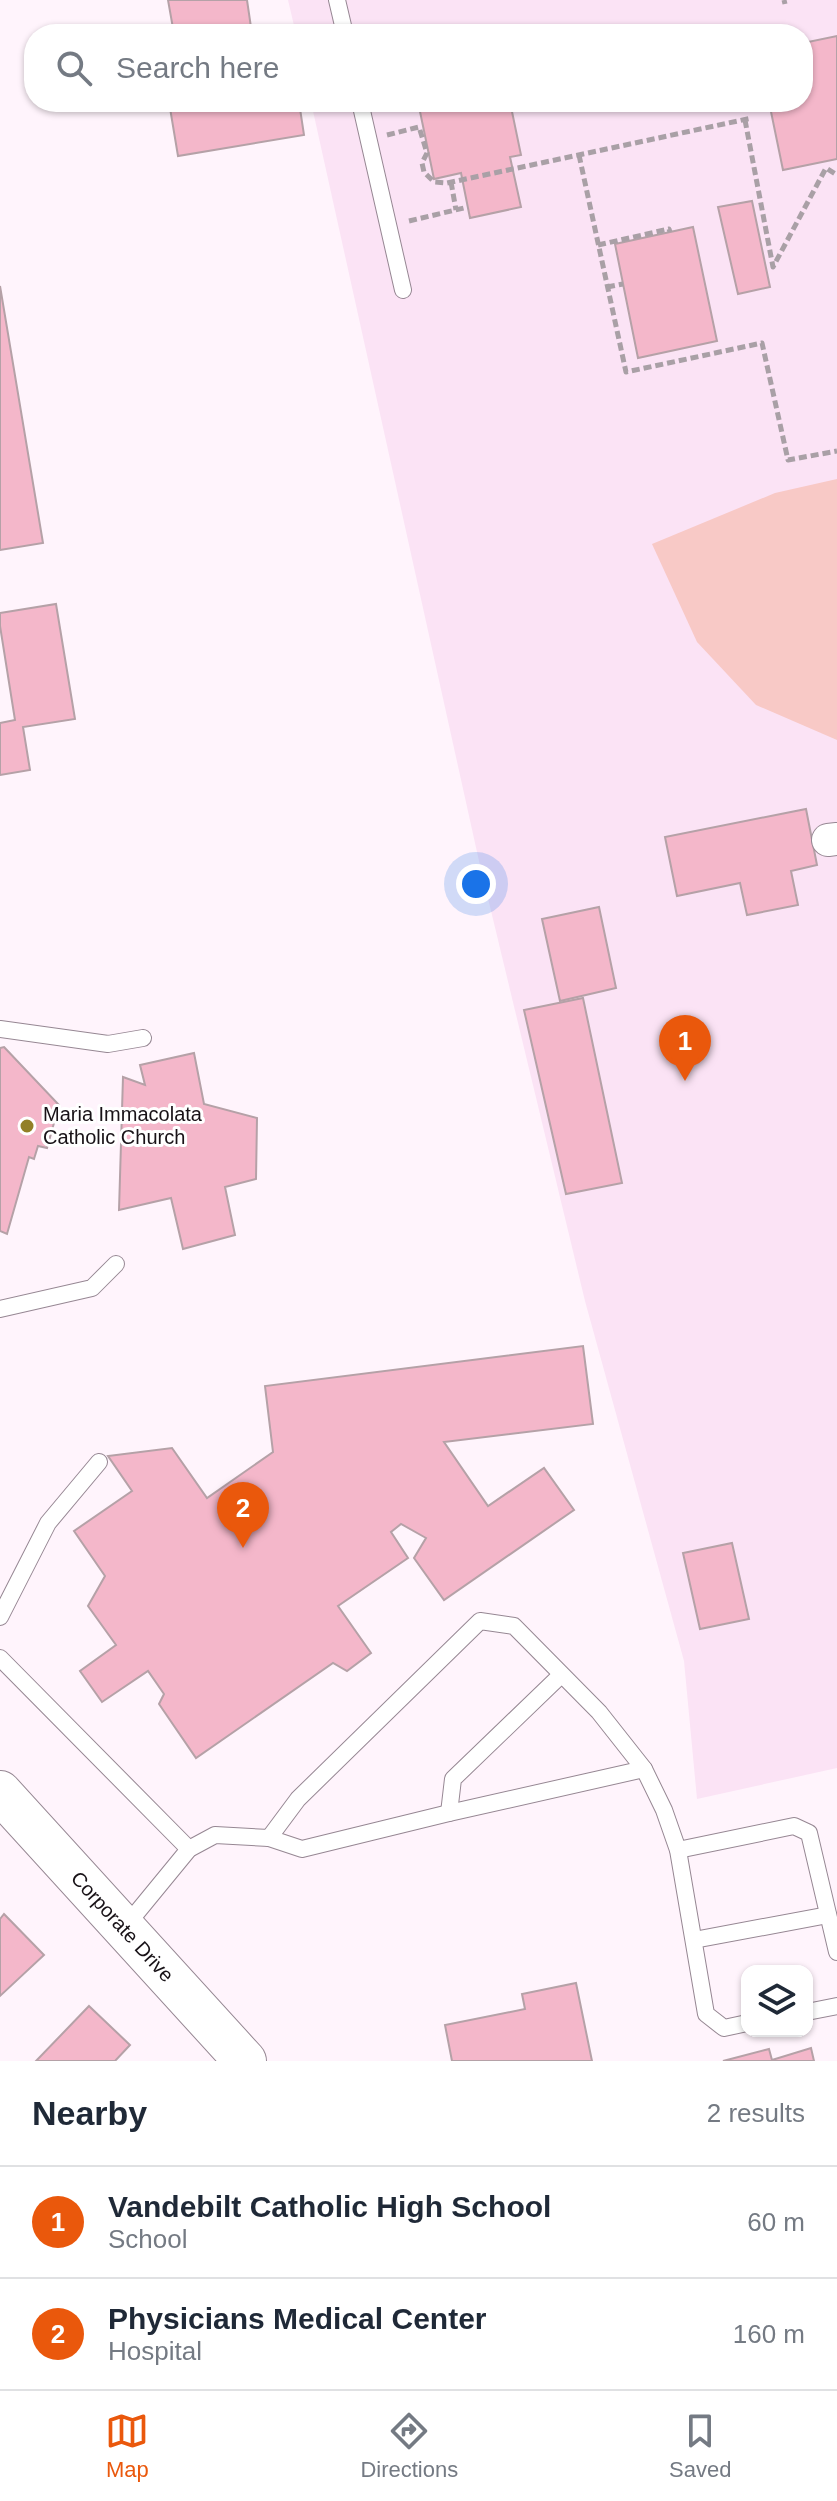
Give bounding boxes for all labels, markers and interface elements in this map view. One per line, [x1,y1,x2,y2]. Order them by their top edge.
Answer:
search box [24,24,813,112]
icon: search [52,46,96,90]
text: Search here [116,51,279,84]
your location [456,864,496,904]
pin: 1 [659,1015,711,1081]
place label: Maria Immacolata Catholic Church [43,1103,203,1148]
marker: Maria Immacolata Catholic Church [18,1117,36,1135]
pin: 2 [217,1482,269,1548]
street label: Corporate Drive [67,1867,178,1986]
map controls [741,1965,813,2037]
button: layers [741,1965,813,2037]
text: Nearby [32,2094,147,2132]
text: 2 results [707,2098,805,2128]
text: Vandebilt Catholic High School [108,2190,551,2223]
text: 1 [51,2207,65,2237]
text: 60 m [747,2207,805,2237]
text: School [108,2224,188,2254]
text: Physicians Medical Center [108,2302,487,2335]
text: 2 [51,2319,65,2349]
text: 160 m [733,2319,805,2349]
text: Hospital [108,2336,202,2366]
tab: Map [105,2409,149,2483]
tab: Directions [360,2409,458,2483]
tab: Saved [669,2409,732,2483]

